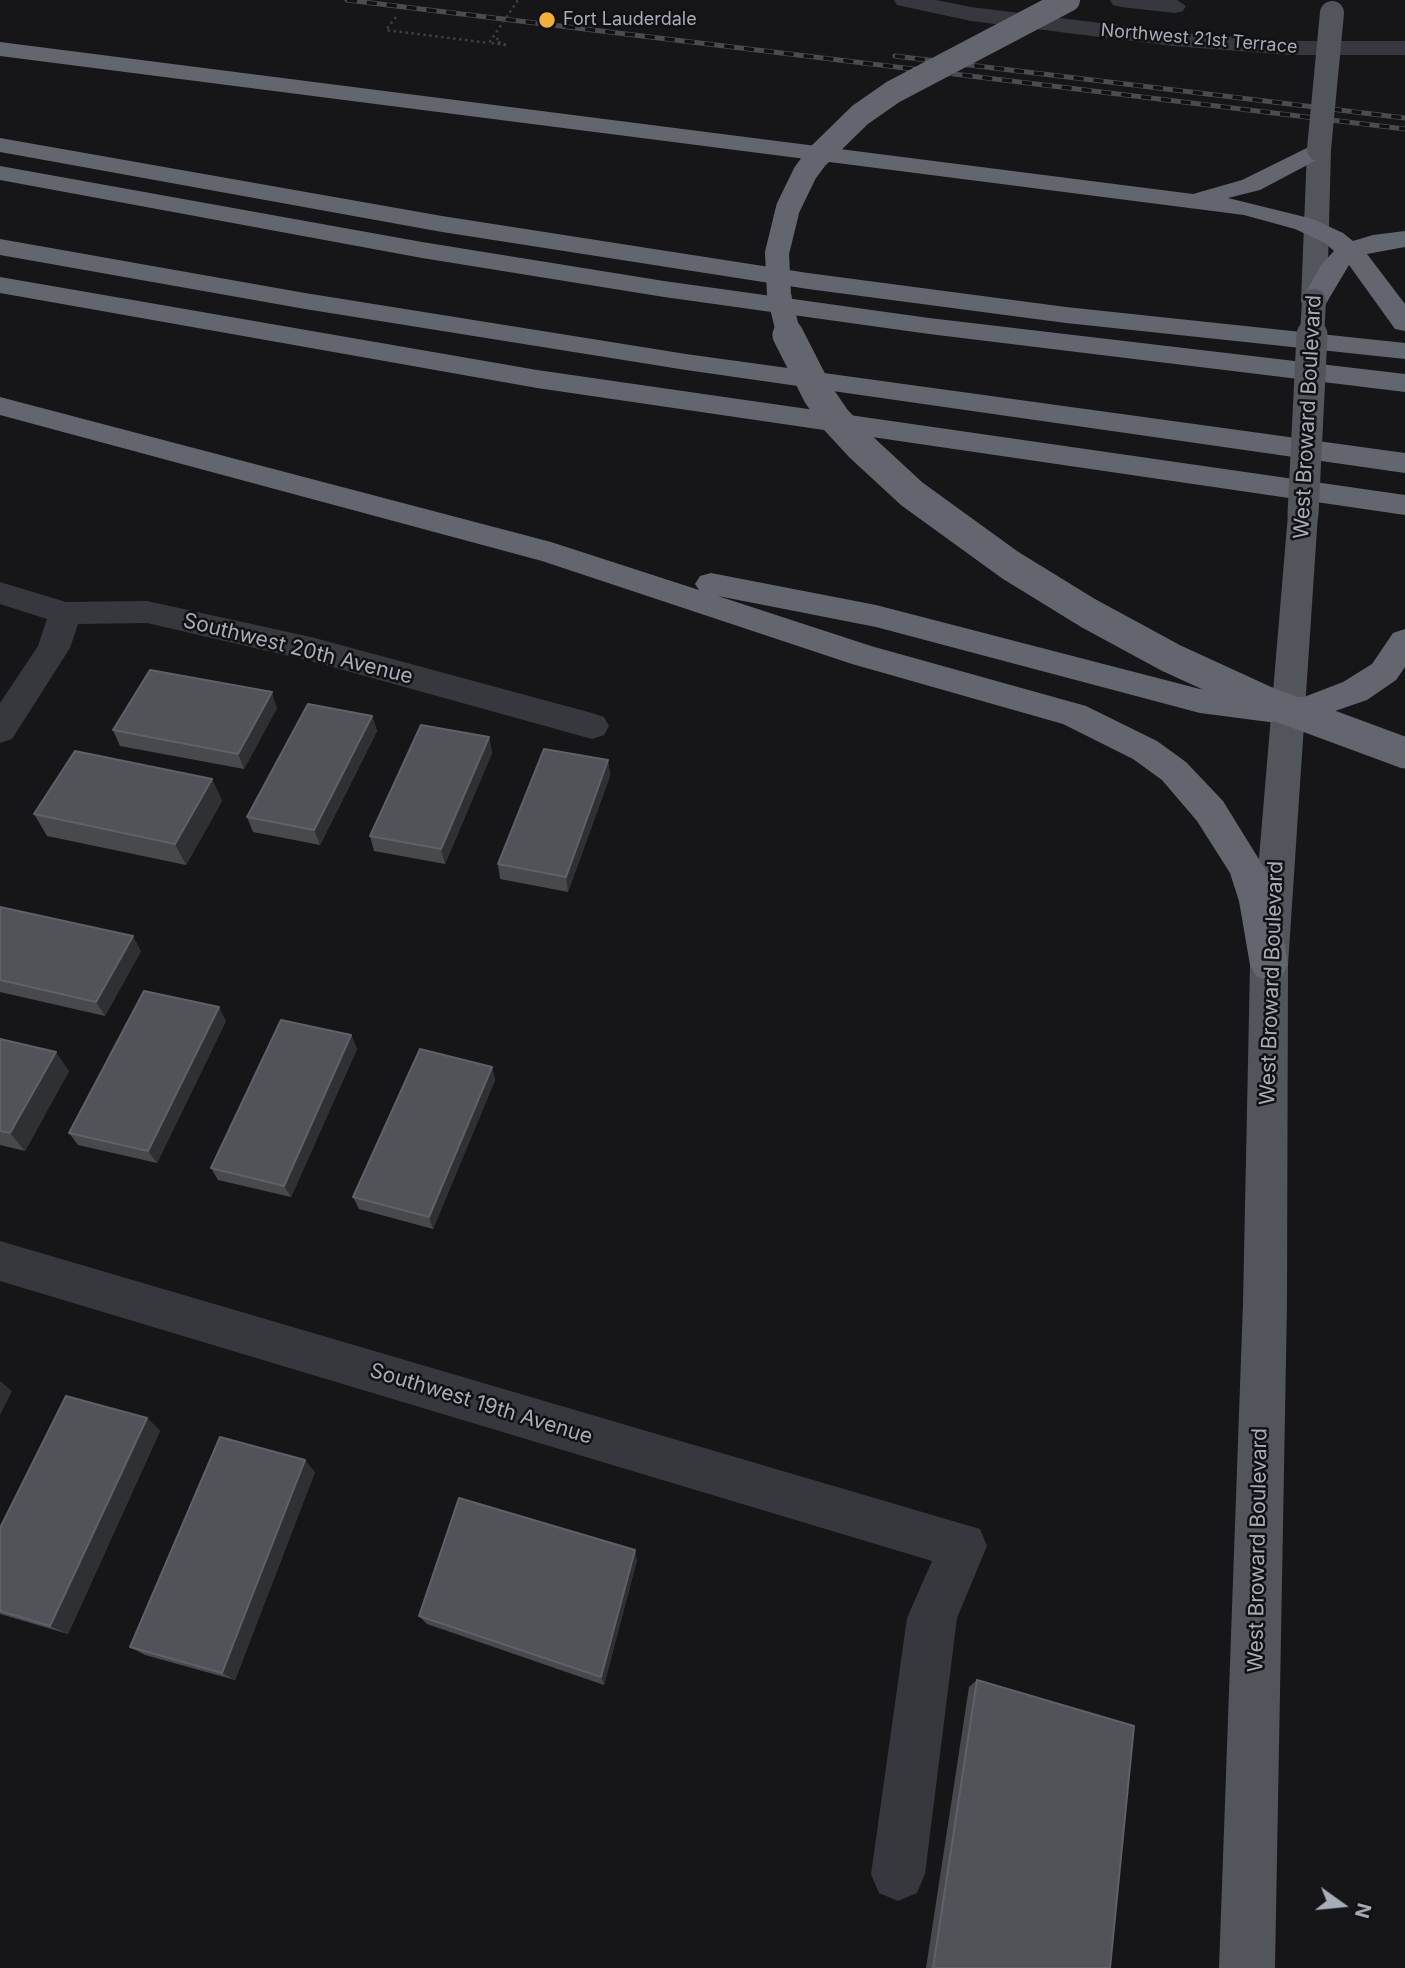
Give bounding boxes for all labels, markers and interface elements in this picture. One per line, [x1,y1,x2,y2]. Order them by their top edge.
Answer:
place label: Fort Lauderdale [563,9,697,31]
marker: Fort Lauderdale [537,10,557,30]
street label: Northwest 21st Terrace [1100,20,1298,58]
street label: West Broward Boulevard [1289,294,1327,540]
street label: Southwest 20th Avenue [180,608,416,690]
street label: West Broward Boulevard [1255,861,1289,1105]
street label: Southwest 19th Avenue [367,1358,595,1450]
street label: West Broward Boulevard [1243,1428,1273,1672]
north arrow [1307,1870,1377,1940]
text: N [1350,1901,1376,1921]

